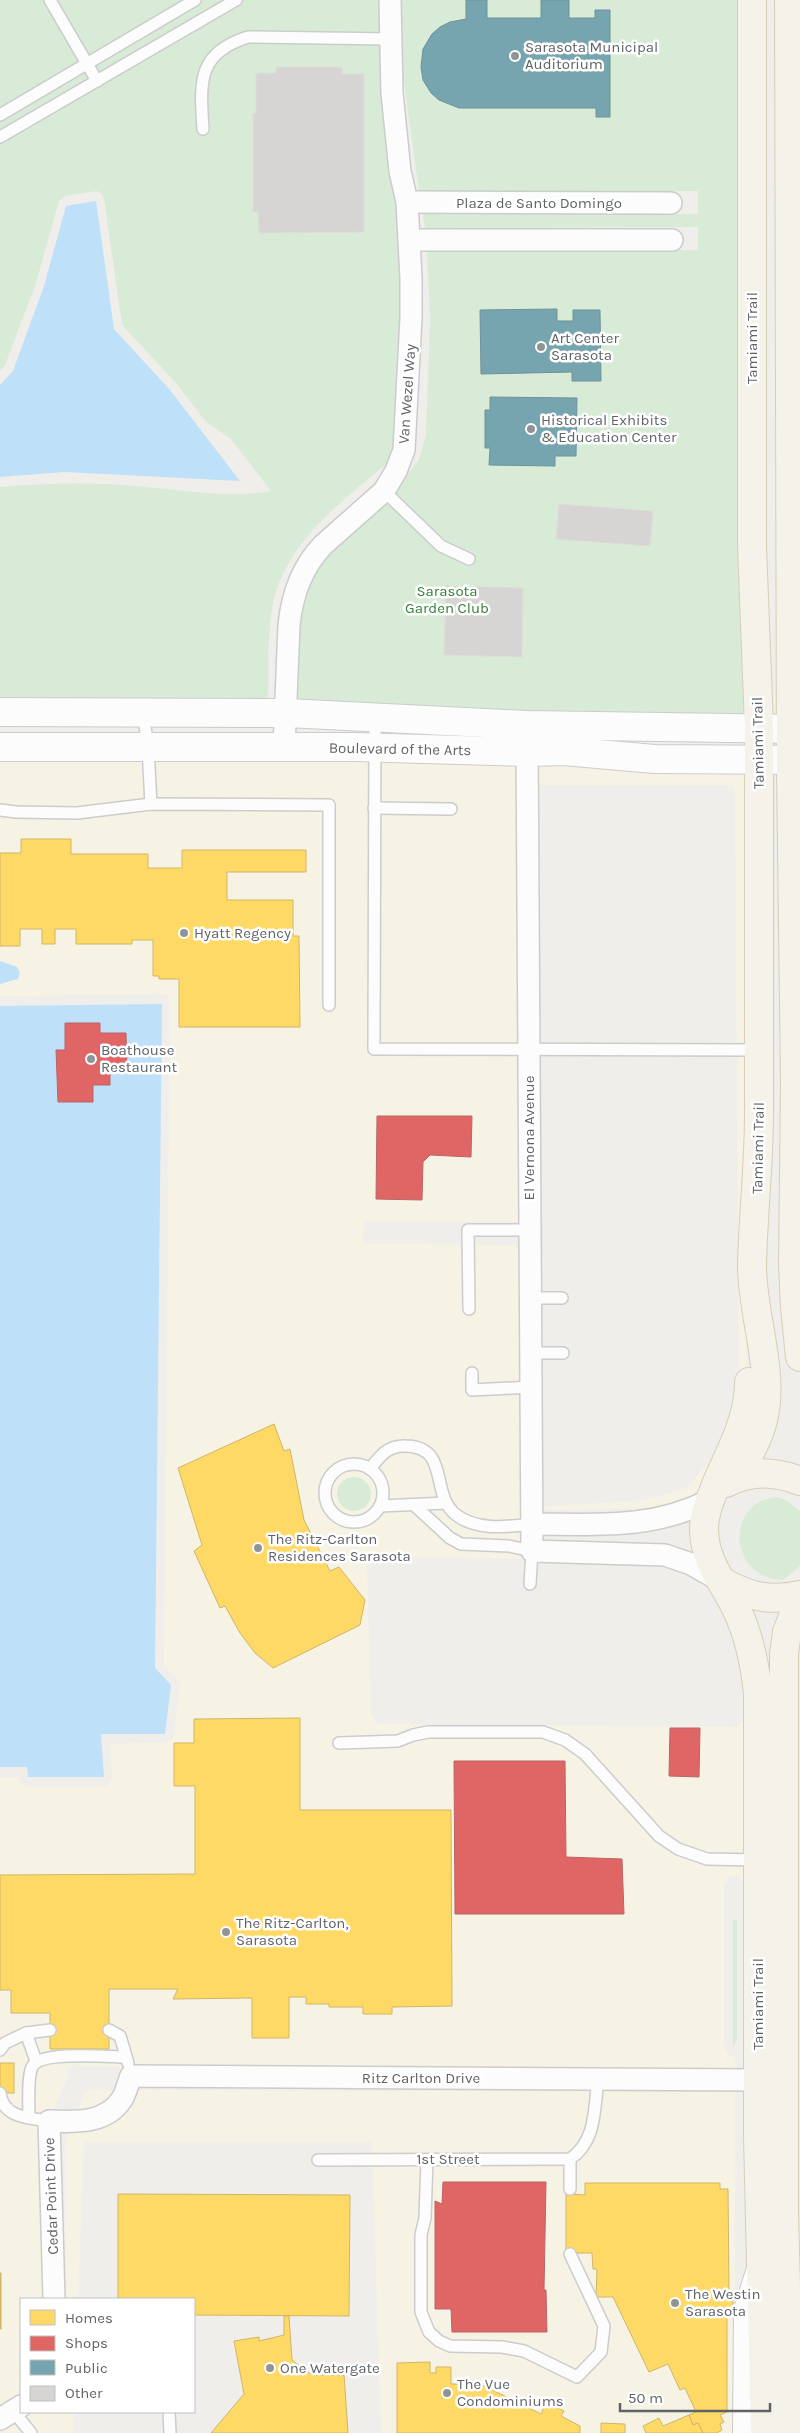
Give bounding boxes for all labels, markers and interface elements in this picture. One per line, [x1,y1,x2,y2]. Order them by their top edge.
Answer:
place label: Sarasota Municipal Auditorium [525,38,658,73]
marker: Sarasota Municipal Auditorium [509,50,521,62]
street label: Plaza de Santo Domingo [456,194,622,212]
street label: Tamiami Trail [743,292,761,384]
place label: Art Center Sarasota [551,329,620,364]
marker: Art Center Sarasota [535,341,547,353]
street label: Van Wezel Way [395,343,419,445]
place label: Historical Exhibits & Education Center [541,411,677,446]
marker: Historical Exhibits & Education Center [525,423,537,435]
park label: Sarasota Garden Club [405,582,489,617]
street label: Tamiami Trail [748,697,768,789]
street label: Boulevard of the Arts [329,739,471,759]
place label: Hyatt Regency [194,924,291,942]
marker: Hyatt Regency [178,927,190,939]
place label: Boathouse Restaurant [101,1041,177,1076]
marker: Boathouse Restaurant [85,1053,97,1065]
street label: El Vernona Avenue [520,1076,538,1200]
street label: Tamiami Trail [748,1102,768,1194]
place label: The Ritz-Carlton Residences Sarasota [268,1530,411,1565]
marker: The Ritz-Carlton Residences Sarasota [252,1542,264,1554]
place label: The Ritz-Carlton, Sarasota [236,1914,349,1949]
marker: The Ritz-Carlton, Sarasota [220,1926,232,1938]
street label: Tamiami Trail [749,1958,767,2050]
street label: Ritz Carlton Drive [362,2069,480,2087]
street label: Cedar Point Drive [40,2137,62,2255]
street label: 1st Street [416,2150,480,2168]
place label: The Westin Sarasota [685,2285,761,2320]
marker: The Westin Sarasota [669,2297,681,2309]
legend [20,2298,195,2413]
text: Homes [65,2309,113,2327]
text: Shops [65,2334,108,2352]
text: Public [65,2359,108,2377]
place label: One Watergate [280,2359,380,2377]
marker: One Watergate [264,2362,276,2374]
place label: The Vue Condominiums [457,2375,564,2410]
scale bar [620,2380,770,2412]
text: Other [65,2384,103,2402]
marker: The Vue Condominiums [441,2387,453,2399]
text: 50 m [628,2389,663,2407]

